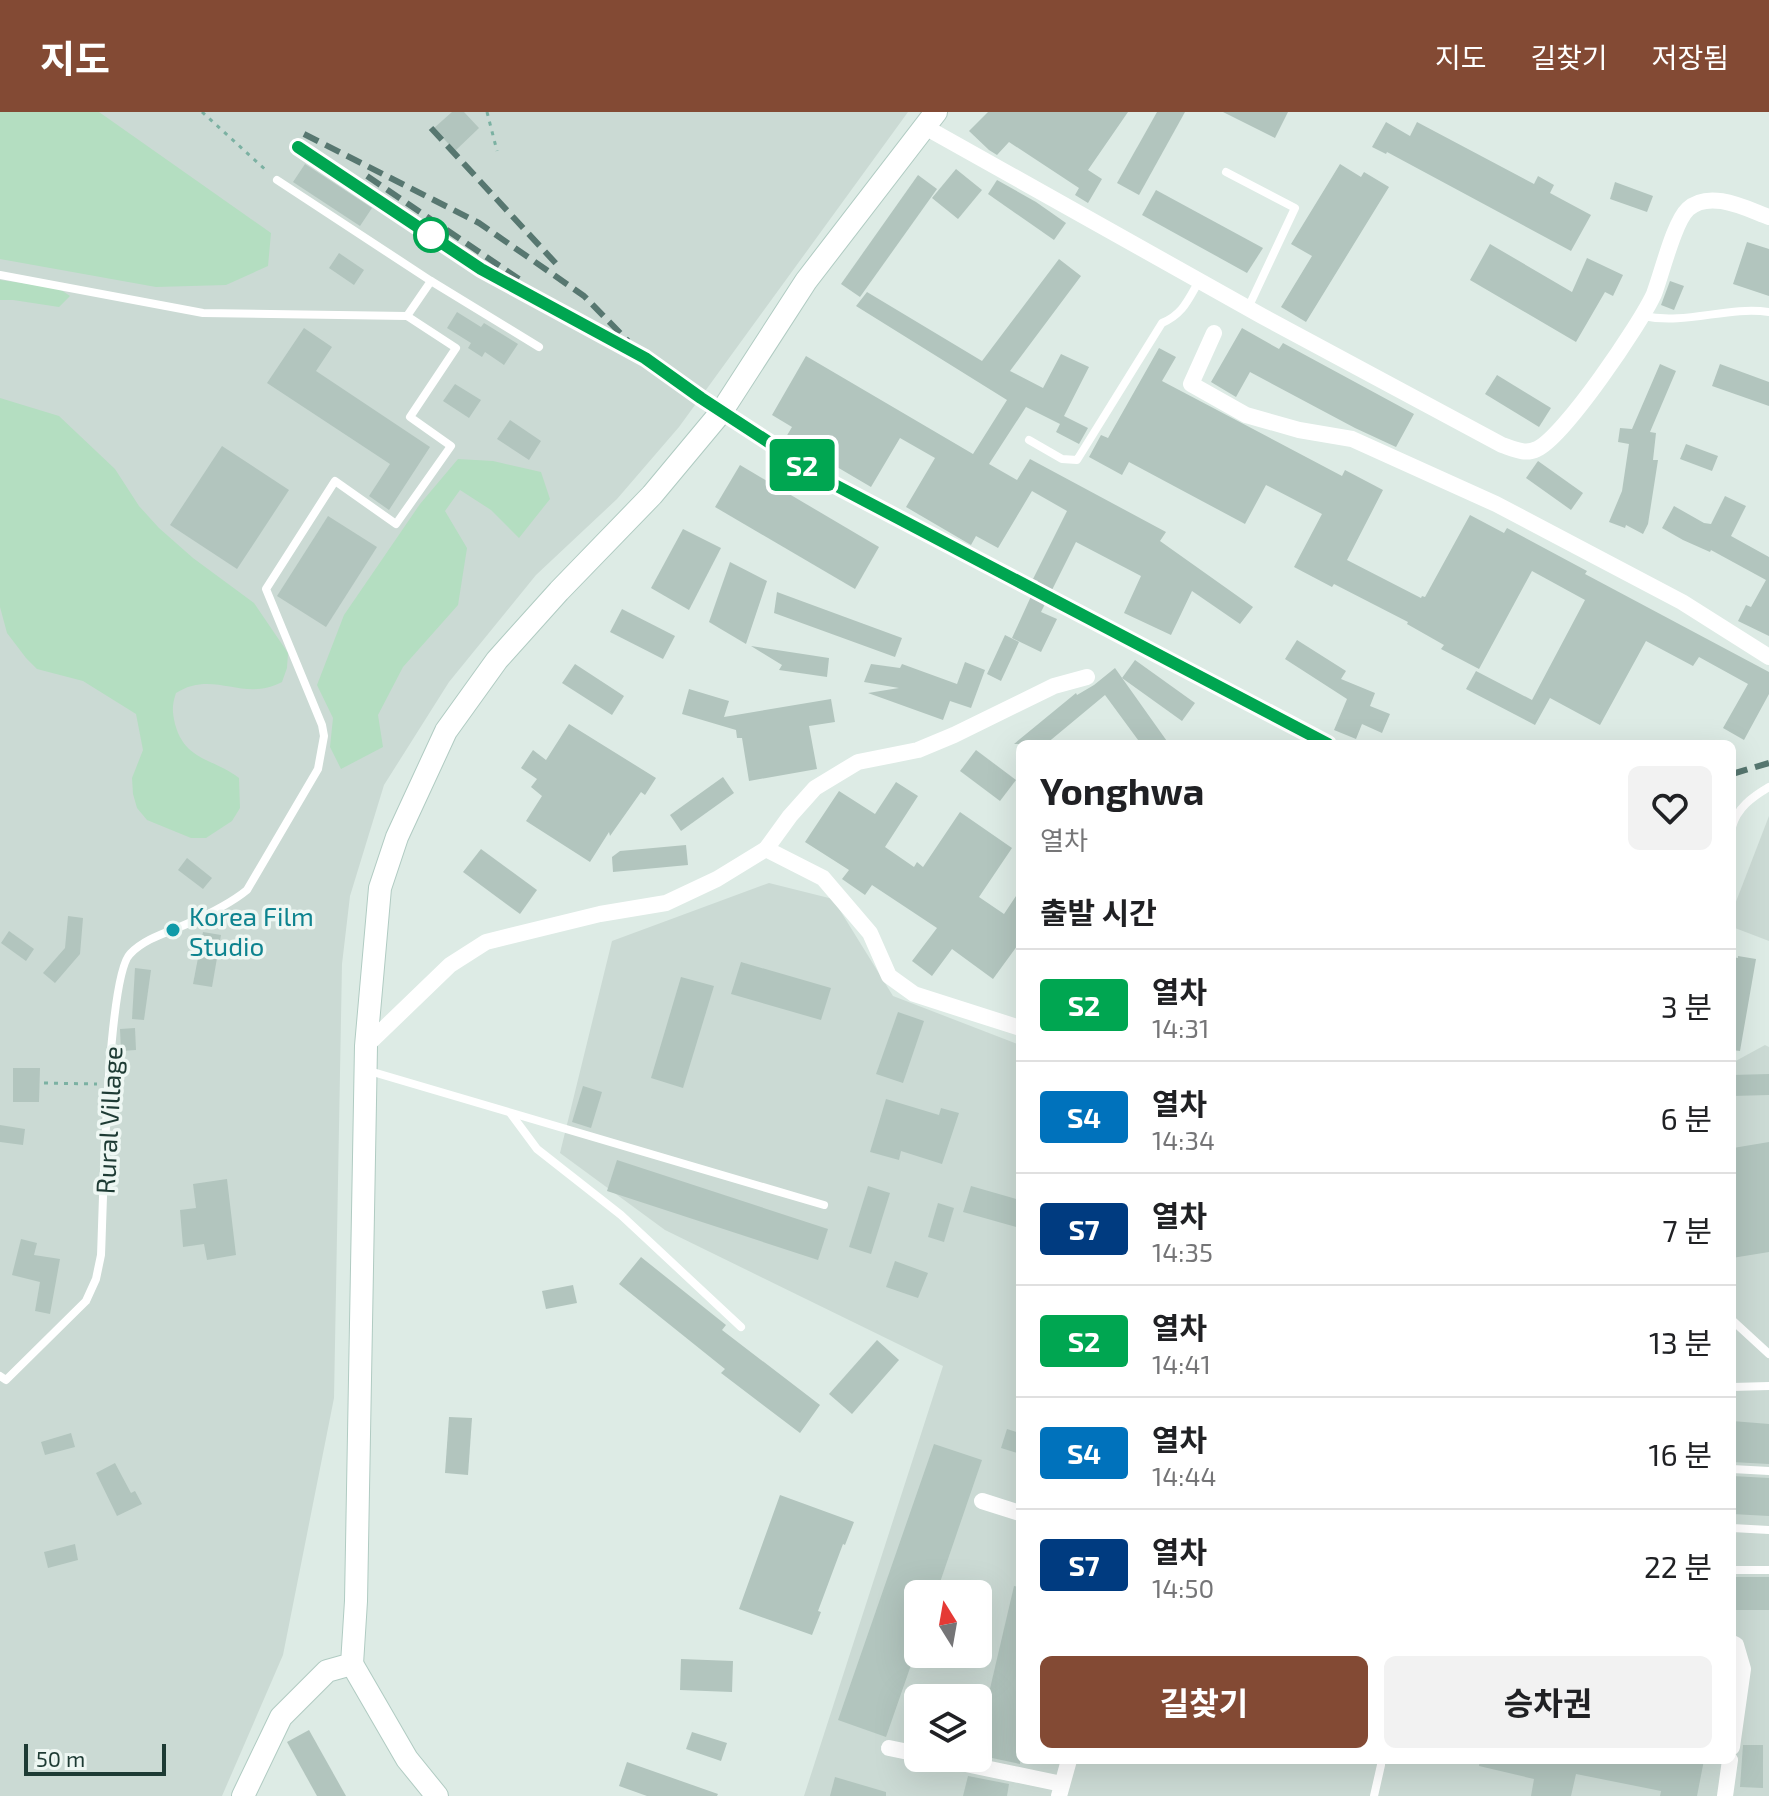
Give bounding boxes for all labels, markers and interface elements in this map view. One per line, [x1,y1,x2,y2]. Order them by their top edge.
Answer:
text: 지도 [40,35,110,81]
text: 지도 [1435,40,1486,74]
text: 길찾기 [1530,40,1608,74]
text: 저장됨 [1652,40,1729,74]
unlabelled marker [414,218,448,252]
line badge: S2 [766,439,838,491]
text: S2 [786,448,818,482]
button: heart [1628,766,1712,850]
text: Yonghwa [1040,767,1204,813]
text: 열차 [1040,824,1088,855]
text: 출발 시간 [1040,894,1157,930]
place label: Korea Film Studio [189,900,314,961]
marker: Korea Film Studio [164,921,182,939]
text: 열차 [1152,973,1207,1009]
text: S2 [1068,988,1100,1022]
text: 3 분 [1661,988,1712,1024]
text: 14:31 [1152,1012,1209,1043]
street label: Rural Village [89,1045,127,1195]
text: 열차 [1152,1085,1207,1121]
text: S4 [1067,1100,1101,1134]
text: 6 분 [1661,1100,1712,1136]
text: 14:34 [1152,1124,1215,1155]
text: 열차 [1152,1197,1207,1233]
text: S7 [1068,1212,1100,1246]
text: 7 분 [1662,1212,1712,1248]
text: 14:35 [1152,1236,1213,1267]
text: 열차 [1152,1309,1207,1345]
text: S2 [1068,1324,1100,1358]
text: 13 분 [1649,1324,1712,1360]
text: 14:41 [1152,1348,1211,1379]
text: 열차 [1152,1421,1207,1457]
text: S4 [1067,1436,1101,1470]
text: 16 분 [1649,1436,1712,1472]
text: 14:44 [1152,1460,1216,1491]
text: 열차 [1152,1533,1207,1569]
text: S7 [1068,1548,1100,1582]
text: 22 분 [1644,1548,1712,1584]
text: 14:50 [1152,1572,1214,1603]
north arrow [904,1580,992,1668]
map controls [904,1580,992,1772]
button: 길찾기 [1040,1656,1368,1748]
button: 승차권 [1384,1656,1712,1748]
button: layers [904,1684,992,1772]
scale bar [24,1740,166,1776]
text: 50 m [36,1745,85,1771]

